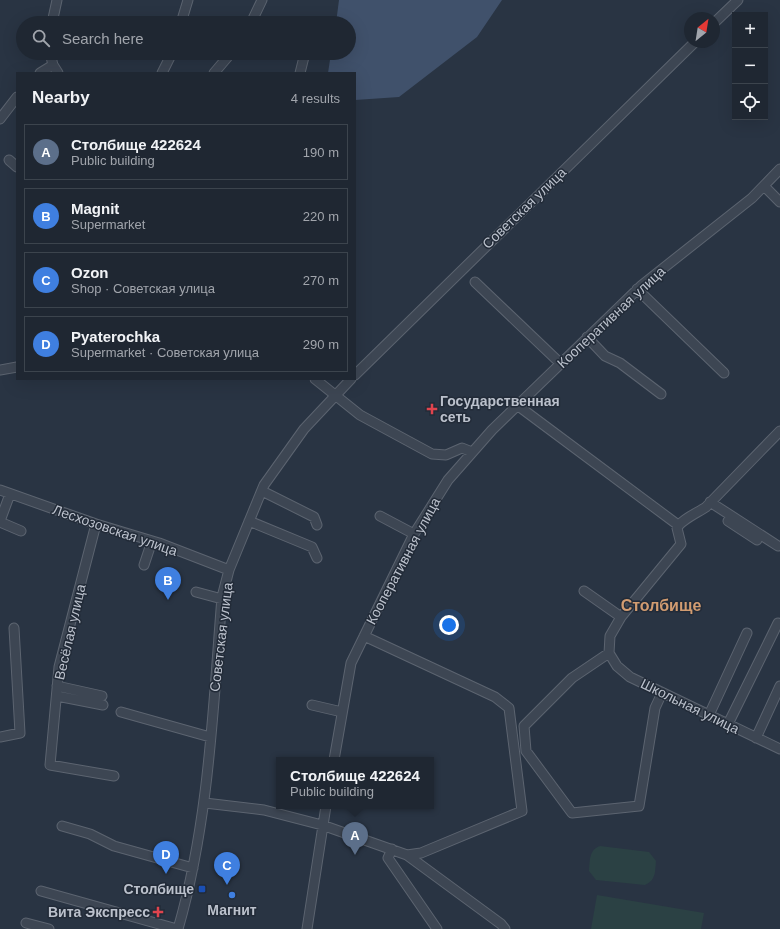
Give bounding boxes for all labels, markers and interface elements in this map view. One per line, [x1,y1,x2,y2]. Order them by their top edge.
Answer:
north arrow [684,12,720,48]
map controls [732,12,768,120]
button: + [732,12,768,48]
search box [16,16,356,60]
icon: search [30,27,52,49]
text: Search here [62,30,144,47]
button: − [732,48,768,84]
button: locate [732,84,768,120]
text: Nearby [32,88,90,107]
text: 4 results [291,91,340,106]
text: Столбище 422624 [71,136,201,153]
text: A [41,145,51,160]
text: 190 m [303,145,339,160]
text: Public building [71,153,155,168]
street label: Советская улица [479,164,569,252]
text: Magnit [71,200,119,217]
text: B [41,209,51,224]
text: 220 m [303,209,339,224]
text: Supermarket [71,217,145,232]
street label: Кооперативная улица [554,263,668,371]
text: Ozon [71,264,109,281]
text: C [41,273,51,288]
text: 270 m [303,273,339,288]
text: Shop · Советская улица [71,281,215,296]
text: Pyaterochka [71,328,160,345]
text: D [41,337,51,352]
text: 290 m [303,337,339,352]
text: Supermarket · Советская улица [71,345,259,360]
place label: Государственная сеть [440,393,560,425]
marker: Государственная сеть [427,404,437,414]
street label: Кооперативная улица [363,495,443,627]
street label: Лесхозовская улица [50,501,180,559]
pin: B [155,567,181,600]
street label: Советская улица [206,581,236,693]
street label: Весёлая улица [51,582,89,681]
district label: Столбище [621,597,701,614]
your location [439,615,459,635]
street label: Школьная улица [638,675,742,737]
popup [276,757,434,809]
text: Столбище 422624 [290,767,420,784]
text: Public building [290,784,374,799]
pin: A [342,822,368,855]
pin: D [153,841,179,874]
pin: C [214,852,240,885]
place label: Столбище [123,881,194,897]
marker: Столбище [197,884,207,894]
marker: Магнит [227,890,237,900]
place label: Магнит [207,902,257,918]
place label: Вита Экспресс [48,904,150,920]
marker: Вита Экспресс [153,907,163,917]

